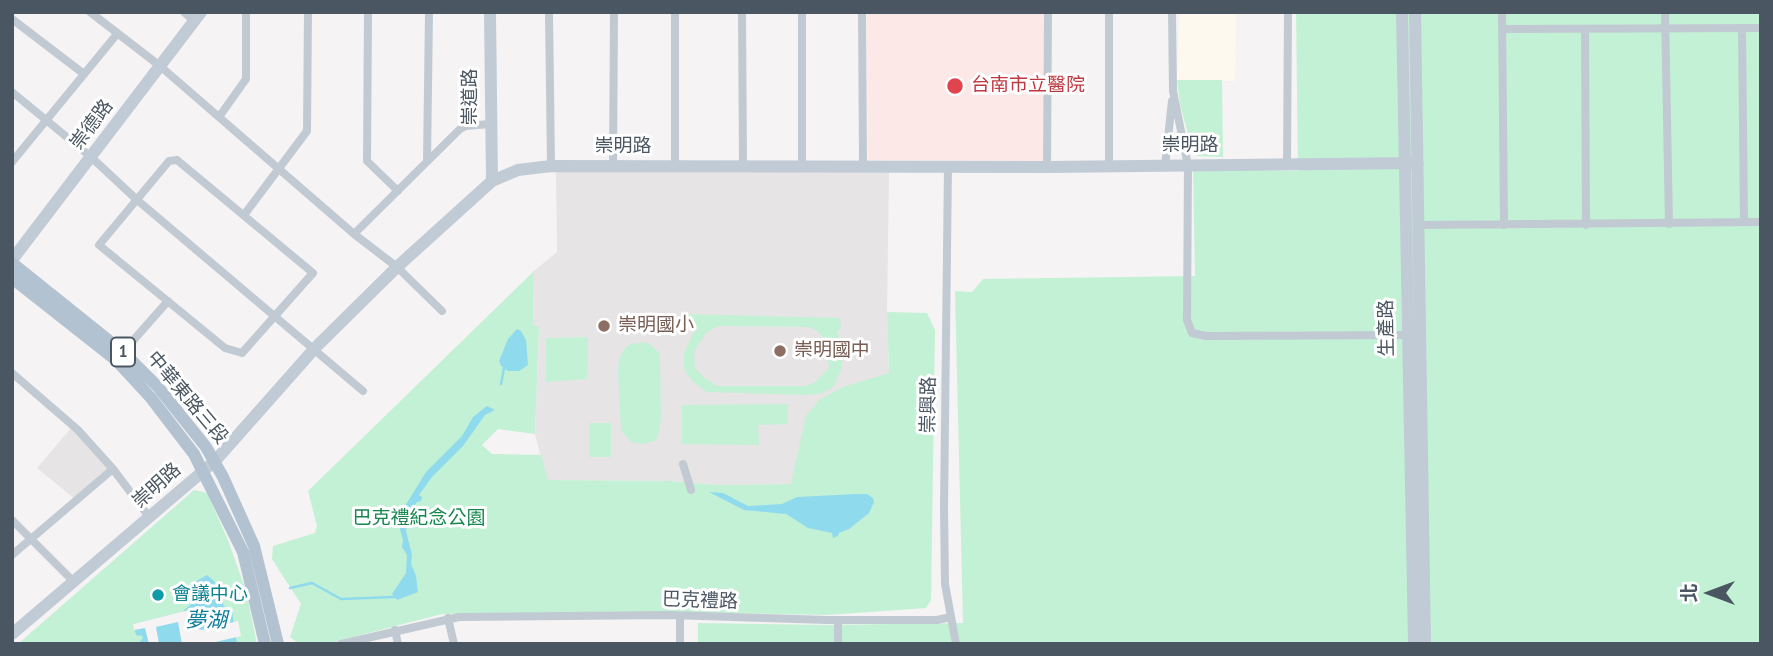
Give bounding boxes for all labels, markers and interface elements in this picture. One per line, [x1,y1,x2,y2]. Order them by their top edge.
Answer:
street label: 崇道路 [460,69,482,125]
place label: 台南市立醫院 [971,75,1085,97]
marker: 台南市立醫院 [945,76,965,96]
street label: 崇德路 [66,95,118,155]
street label: 崇明路 [1162,135,1218,157]
street label: 崇明路 [595,136,651,158]
street label: 生產路 [1375,299,1399,357]
place label: 崇明國小 [618,315,694,337]
marker: 崇明國小 [596,318,612,334]
road number: 1 [111,338,135,366]
place label: 崇明國中 [794,340,870,362]
marker: 崇明國中 [772,343,788,359]
street label: 中華東路三段 [142,347,232,449]
street label: 崇興路 [917,376,941,434]
street label: 崇明路 [128,458,186,514]
park label: 巴克禮紀念公園 [353,508,485,530]
north arrow [1675,558,1745,628]
place label: 會議中心 [172,584,248,606]
text: 北 [1677,584,1701,603]
marker: 會議中心 [150,587,166,603]
street label: 巴克禮路 [662,588,738,614]
water label: 夢湖 [185,608,227,634]

